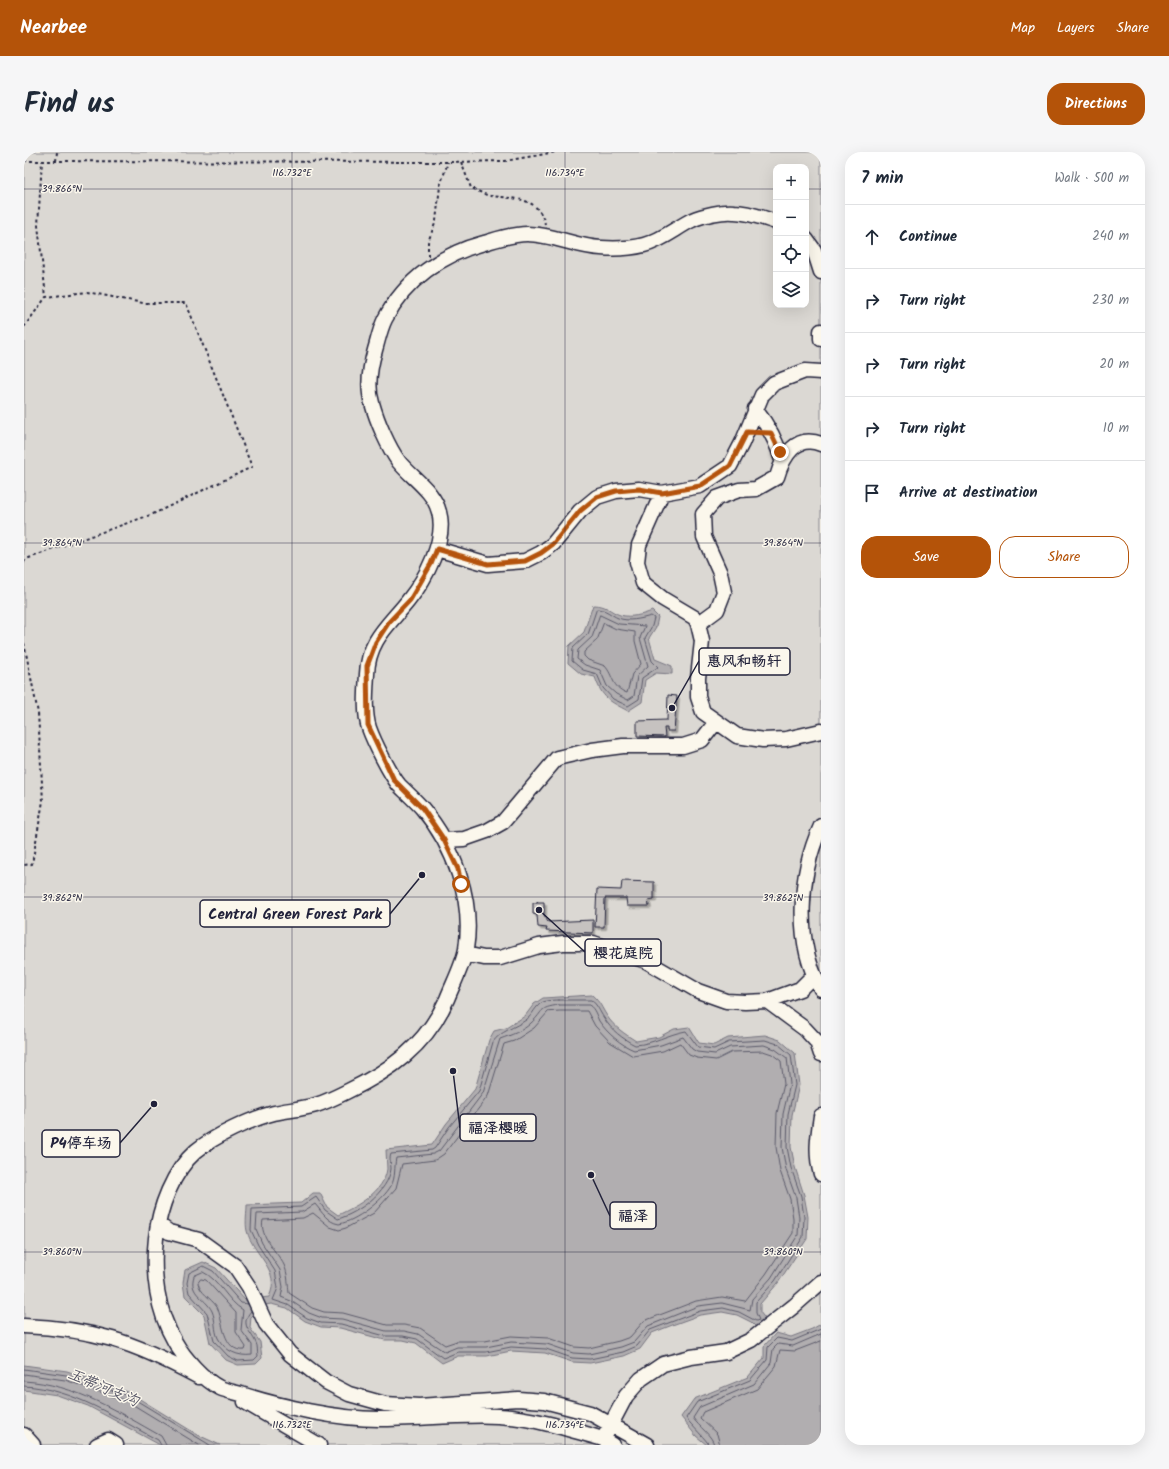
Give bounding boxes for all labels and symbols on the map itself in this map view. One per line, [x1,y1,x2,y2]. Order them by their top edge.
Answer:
text: 116.732°E [272,165,313,181]
text: 116.734°E [545,165,586,181]
text: 39.866°N [42,181,82,197]
route end [771,443,789,461]
text: 39.864°N [42,535,82,551]
text: 39.864°N [763,535,803,551]
callout: 惠风和畅轩 [699,648,790,675]
text: 惠风和畅轩 [706,650,782,674]
route start [452,875,470,893]
text: 39.862°N [42,890,82,906]
text: 39.862°N [763,890,803,906]
callout: Central Green Forest Park [200,900,390,927]
text: Central Green Forest Park [208,903,382,927]
callout: 樱花庭院 [585,939,661,966]
text: 樱花庭院 [593,942,653,966]
callout: 福泽樱暖 [460,1114,536,1141]
text: 福泽樱暖 [468,1117,528,1141]
callout: P4停车场 [42,1130,120,1157]
text: P4停车场 [50,1132,112,1156]
callout: 福泽 [610,1202,656,1229]
text: 福泽 [618,1205,648,1229]
text: 39.860°N [42,1244,82,1260]
text: 39.860°N [763,1244,803,1260]
water label: 玉带河支沟 [64,1362,144,1414]
text: 116.732°E [272,1417,313,1433]
text: 116.734°E [545,1417,586,1433]

